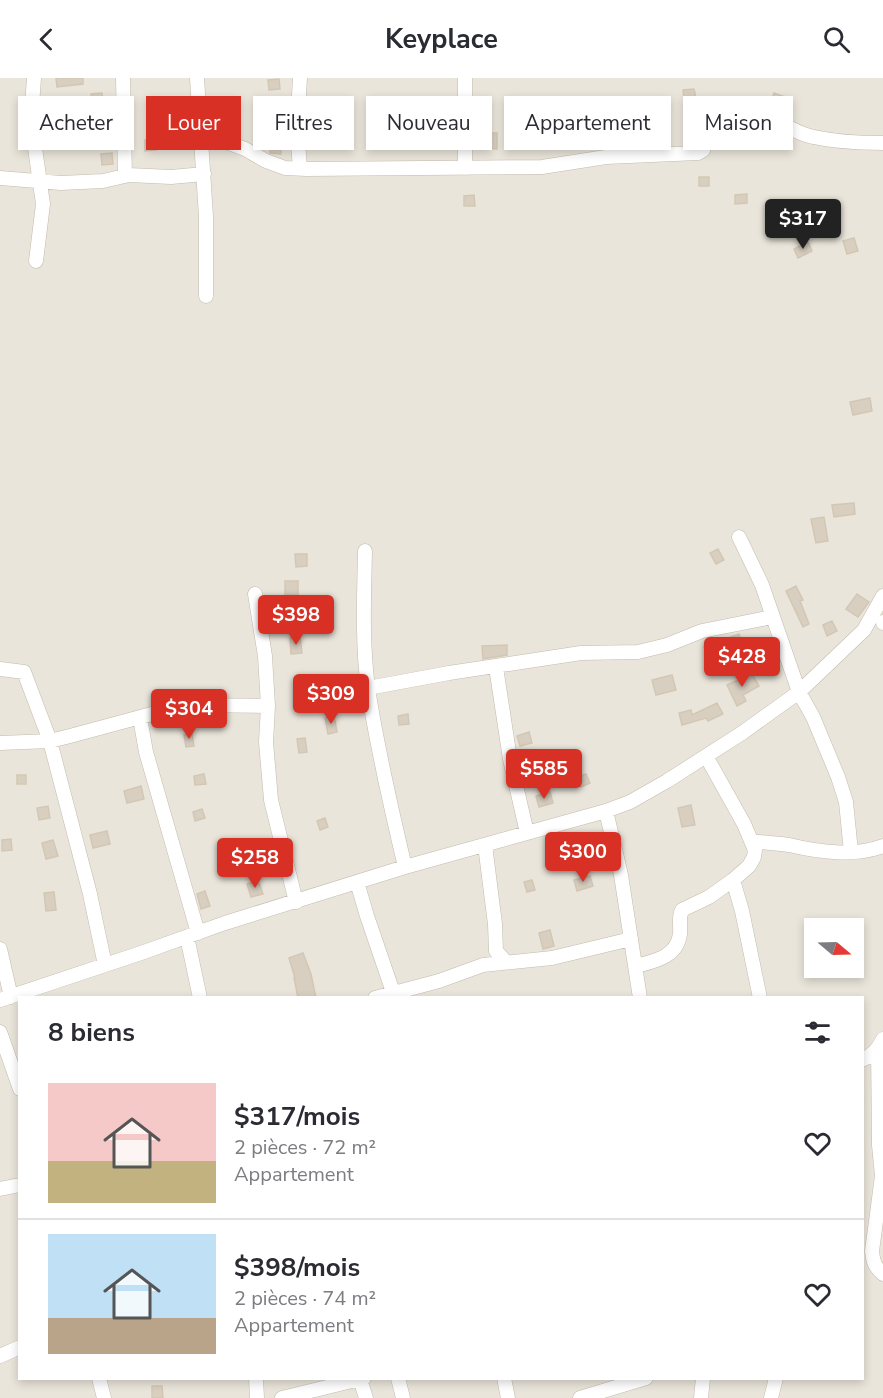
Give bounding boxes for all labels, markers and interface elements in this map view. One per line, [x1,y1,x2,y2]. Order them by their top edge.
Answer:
text: Keyplace [385,21,498,58]
icon: back [30,23,63,56]
icon: search [820,23,853,56]
chip: Acheter [18,96,134,150]
chip: Louer [146,96,241,150]
chip: Filtres [253,96,354,150]
chip: Nouveau [366,96,492,150]
chip: Appartement [504,96,671,150]
chip: Maison [683,96,793,150]
pin: $317 [767,199,839,250]
text: $317 [779,205,827,232]
pin: $398 [260,595,332,646]
text: $398 [272,601,320,628]
pin: $428 [706,637,778,688]
text: $428 [718,643,766,670]
pin: $309 [295,674,367,725]
text: $309 [307,680,355,707]
pin: $304 [153,689,225,740]
text: $304 [165,695,213,722]
pin: $585 [508,749,580,800]
text: $585 [520,755,568,782]
pin: $300 [547,832,619,883]
pin: $258 [219,838,291,889]
text: $300 [559,838,607,865]
text: $258 [231,844,279,871]
north arrow [804,918,864,978]
map controls [804,918,864,978]
text: 8 biens [48,1015,135,1050]
icon: filters [801,1016,834,1049]
text: $317/mois [234,1099,360,1134]
icon: home [96,1107,168,1179]
icon: heart [801,1127,834,1160]
text: 2 pièces · 72 m² [234,1134,376,1161]
text: Appartement [234,1161,354,1188]
text: $398/mois [234,1250,360,1285]
icon: home [96,1258,168,1330]
icon: heart [801,1278,834,1311]
text: 2 pièces · 74 m² [234,1285,376,1312]
text: Appartement [234,1312,354,1339]

